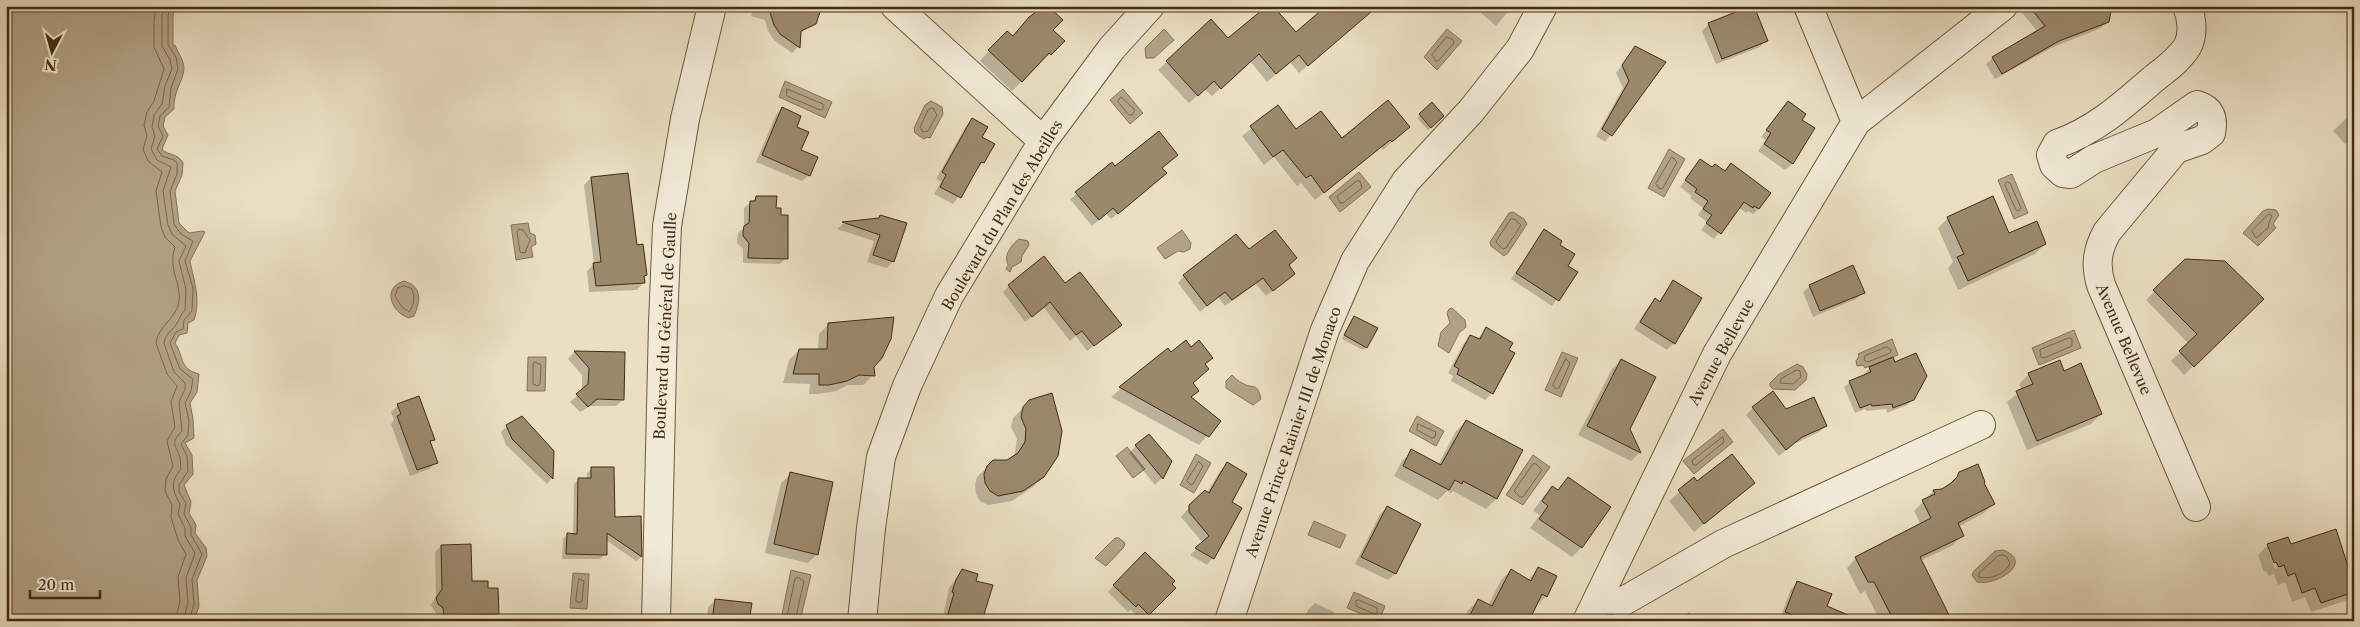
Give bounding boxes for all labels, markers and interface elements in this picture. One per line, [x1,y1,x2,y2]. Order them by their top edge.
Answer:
north arrow [28,28,78,78]
text: N [44,55,58,75]
street label: Boulevard du Plan des Abeilles [938,116,1066,314]
street label: Boulevard du Général de Gaulle [650,212,680,440]
street label: Avenue Bellevue [2092,280,2156,397]
street label: Avenue Bellevue [1683,295,1758,410]
street label: Avenue Prince Rainier III de Monaco [1241,304,1345,561]
scale bar [30,567,100,599]
text: 20 m [38,575,74,594]

